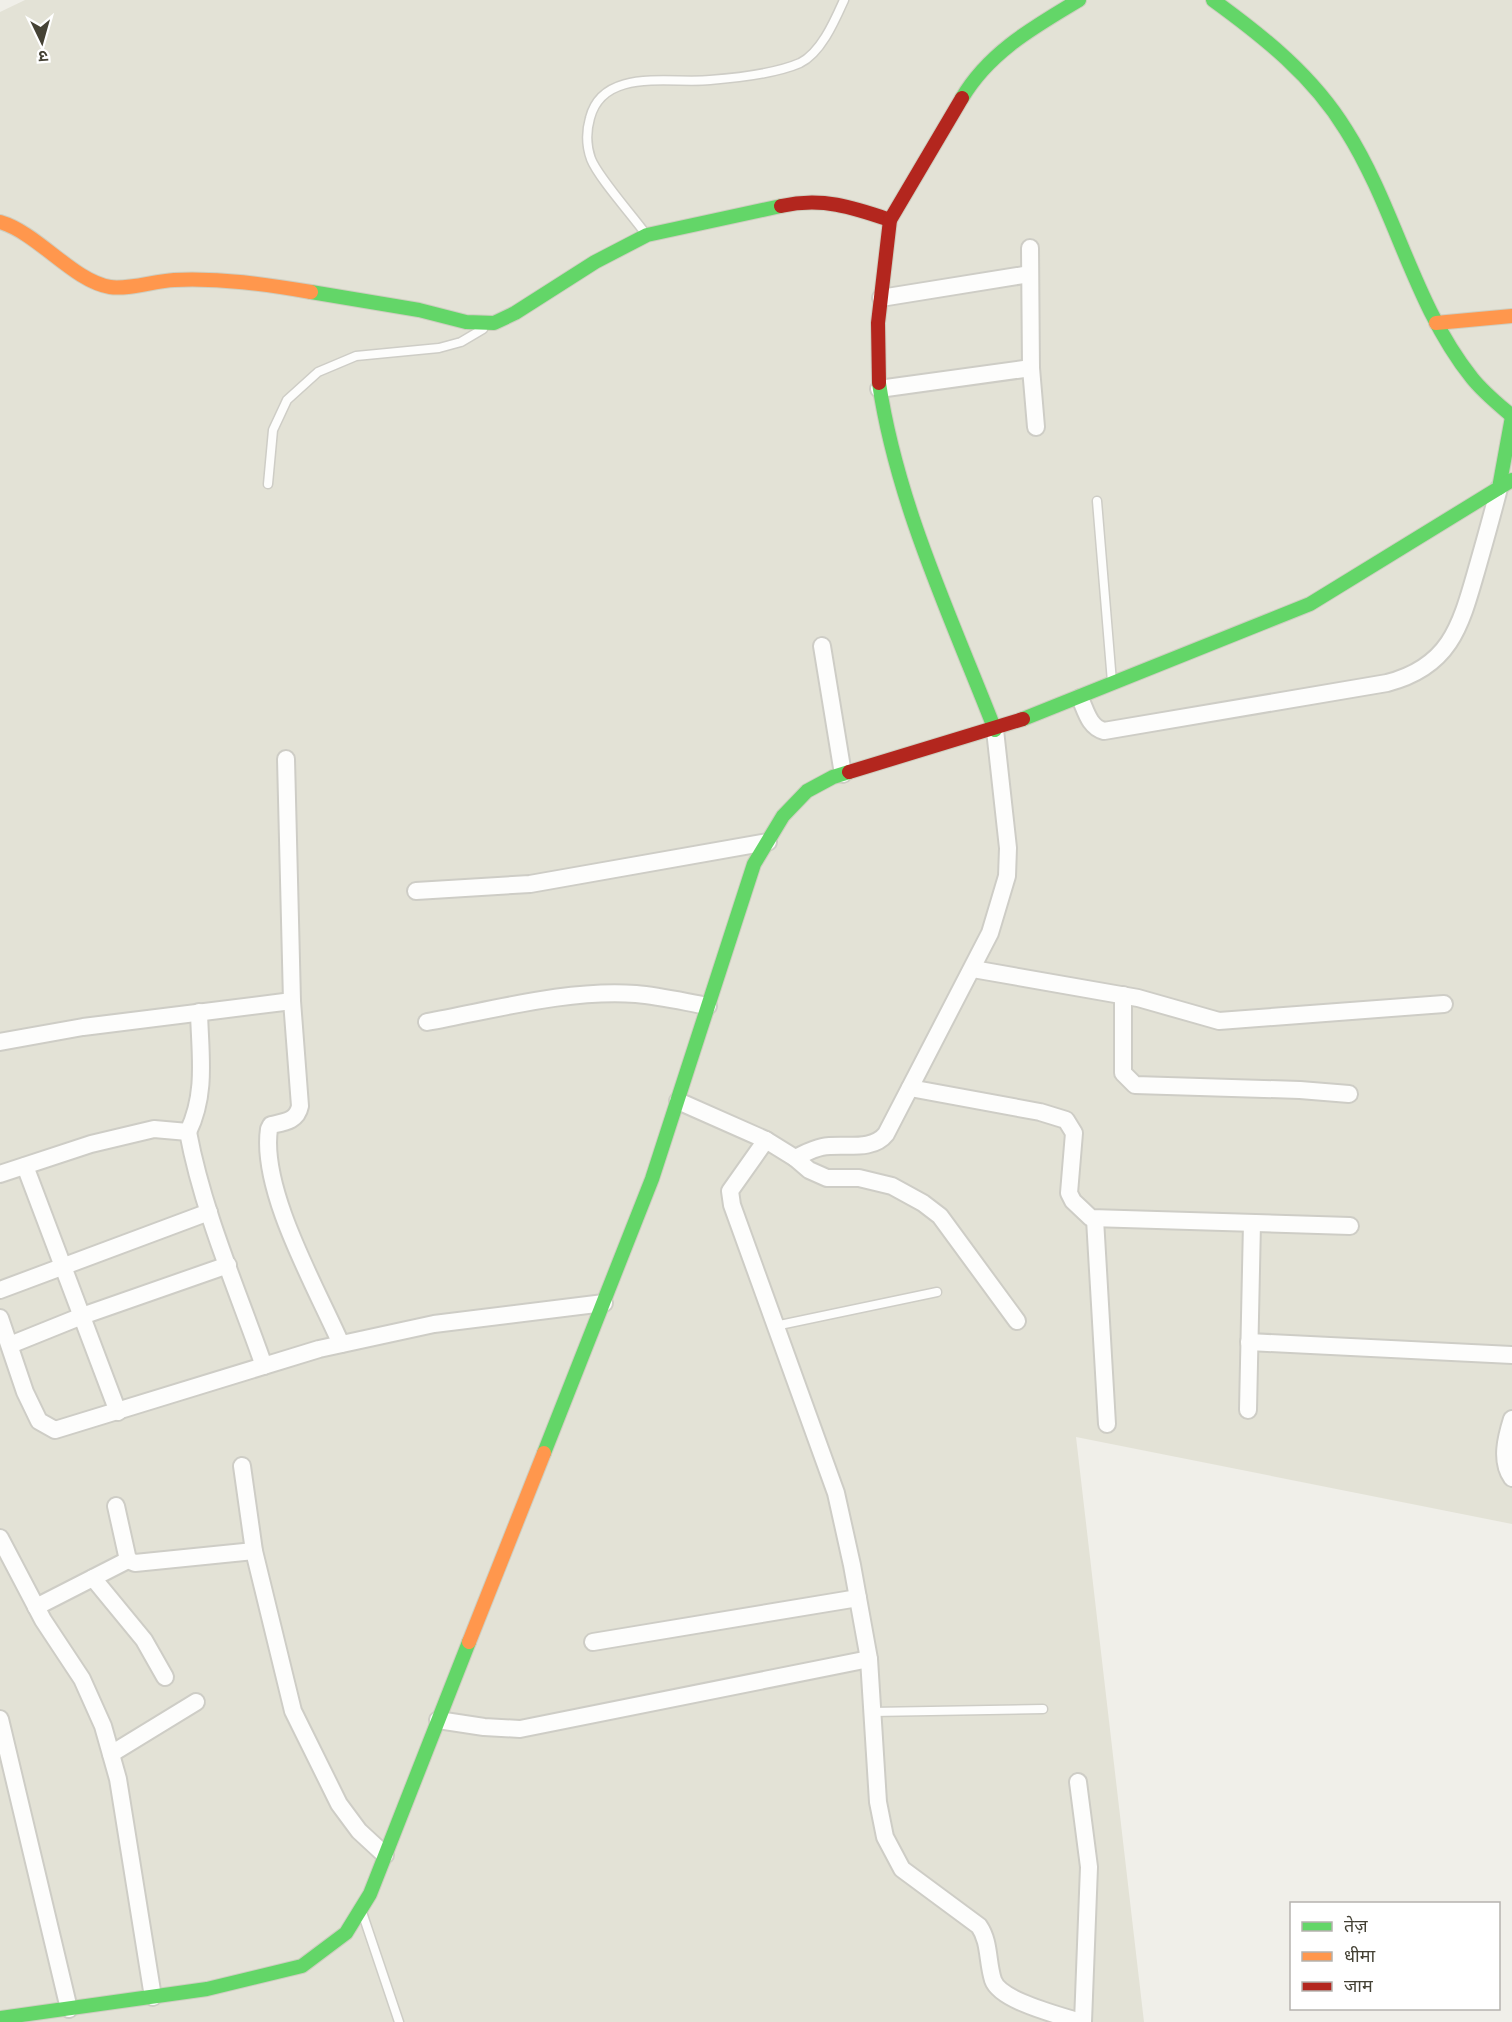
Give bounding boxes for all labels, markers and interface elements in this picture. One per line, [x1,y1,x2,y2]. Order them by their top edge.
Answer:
north arrow [12,12,72,72]
text: उ [37,46,49,67]
legend [1290,1902,1500,2010]
text: तेज़ [1344,1914,1368,1938]
text: धीमा [1344,1944,1375,1968]
text: जाम [1344,1974,1374,1998]

